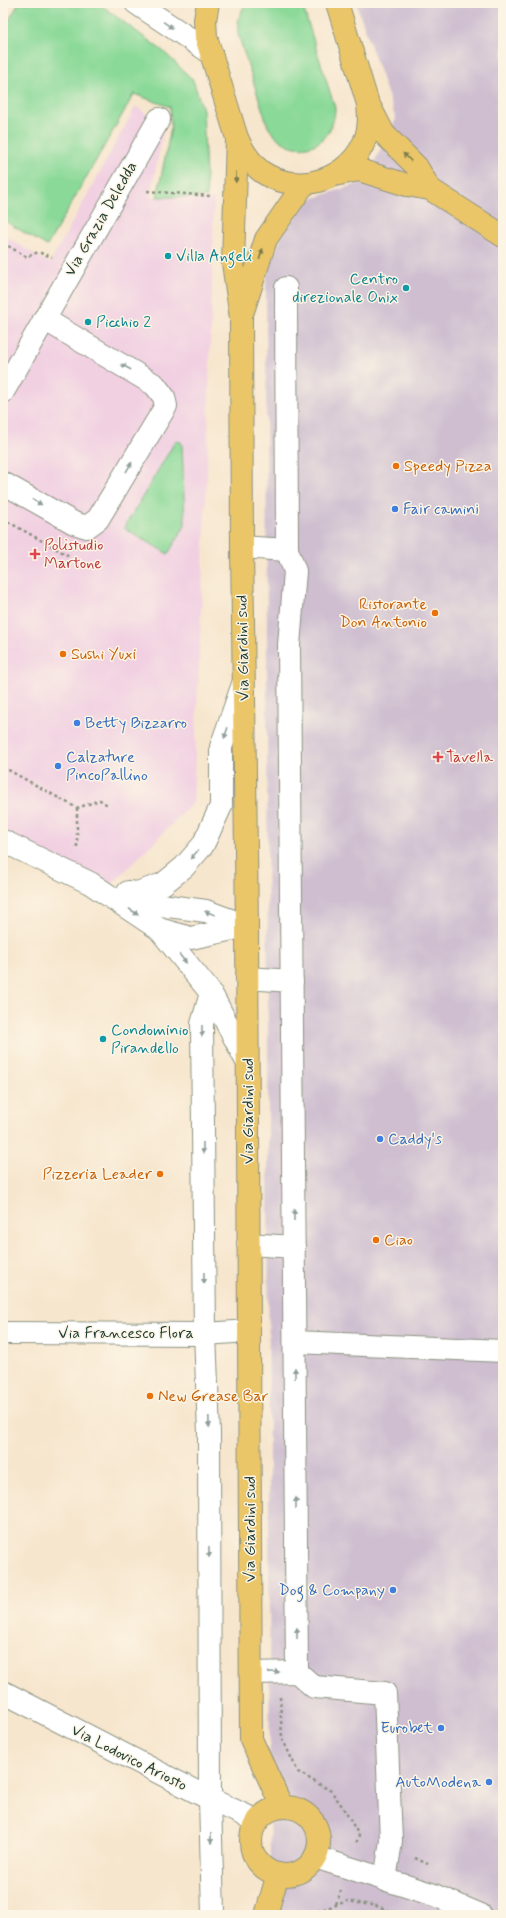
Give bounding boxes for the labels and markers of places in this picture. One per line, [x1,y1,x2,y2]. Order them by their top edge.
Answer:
place label: Villa Angeli [176,246,252,268]
marker: Villa Angeli [163,251,173,261]
place label: Centro direzionale Onix [292,269,398,308]
marker: Centro direzionale Onix [401,283,411,293]
place label: Picchio 2 [96,312,151,333]
marker: Picchio 2 [83,317,93,327]
place label: Speedy Pizza [404,456,492,477]
marker: Speedy Pizza [391,461,401,471]
place label: Fair camini [403,499,479,520]
marker: Fair camini [390,504,400,514]
place label: Polistudio Martone [44,535,103,574]
marker: Polistudio Martone [29,548,41,560]
place label: Ristorante Don Antonio [340,594,427,633]
marker: Ristorante Don Antonio [430,608,440,618]
place label: Sushi Yuxi [71,644,136,665]
marker: Sushi Yuxi [58,649,68,659]
place label: Betty Bizzarro [85,713,187,734]
marker: Betty Bizzarro [72,718,82,728]
place label: Calzature PincoPallino [66,747,148,786]
place label: Tavella [446,747,493,768]
marker: Tavella [433,752,443,762]
marker: Calzature PincoPallino [53,761,63,771]
place label: Condominio Pirandello [111,1020,189,1059]
marker: Condominio Pirandello [98,1034,108,1044]
place label: Caddy's [388,1129,442,1150]
marker: Caddy's [375,1134,385,1144]
place label: Pizzeria Leader [42,1164,153,1185]
marker: Pizzeria Leader [155,1169,165,1179]
place label: Ciao [384,1230,413,1251]
marker: Ciao [371,1235,381,1245]
place label: New Grease Bar [158,1386,269,1407]
marker: New Grease Bar [145,1391,155,1401]
place label: Dog & Company [279,1580,385,1602]
marker: Dog & Company [388,1585,398,1595]
place label: Eurobet [380,1718,434,1739]
marker: Eurobet [436,1723,446,1733]
place label: AutoModena [395,1772,481,1793]
marker: AutoModena [484,1777,494,1787]

